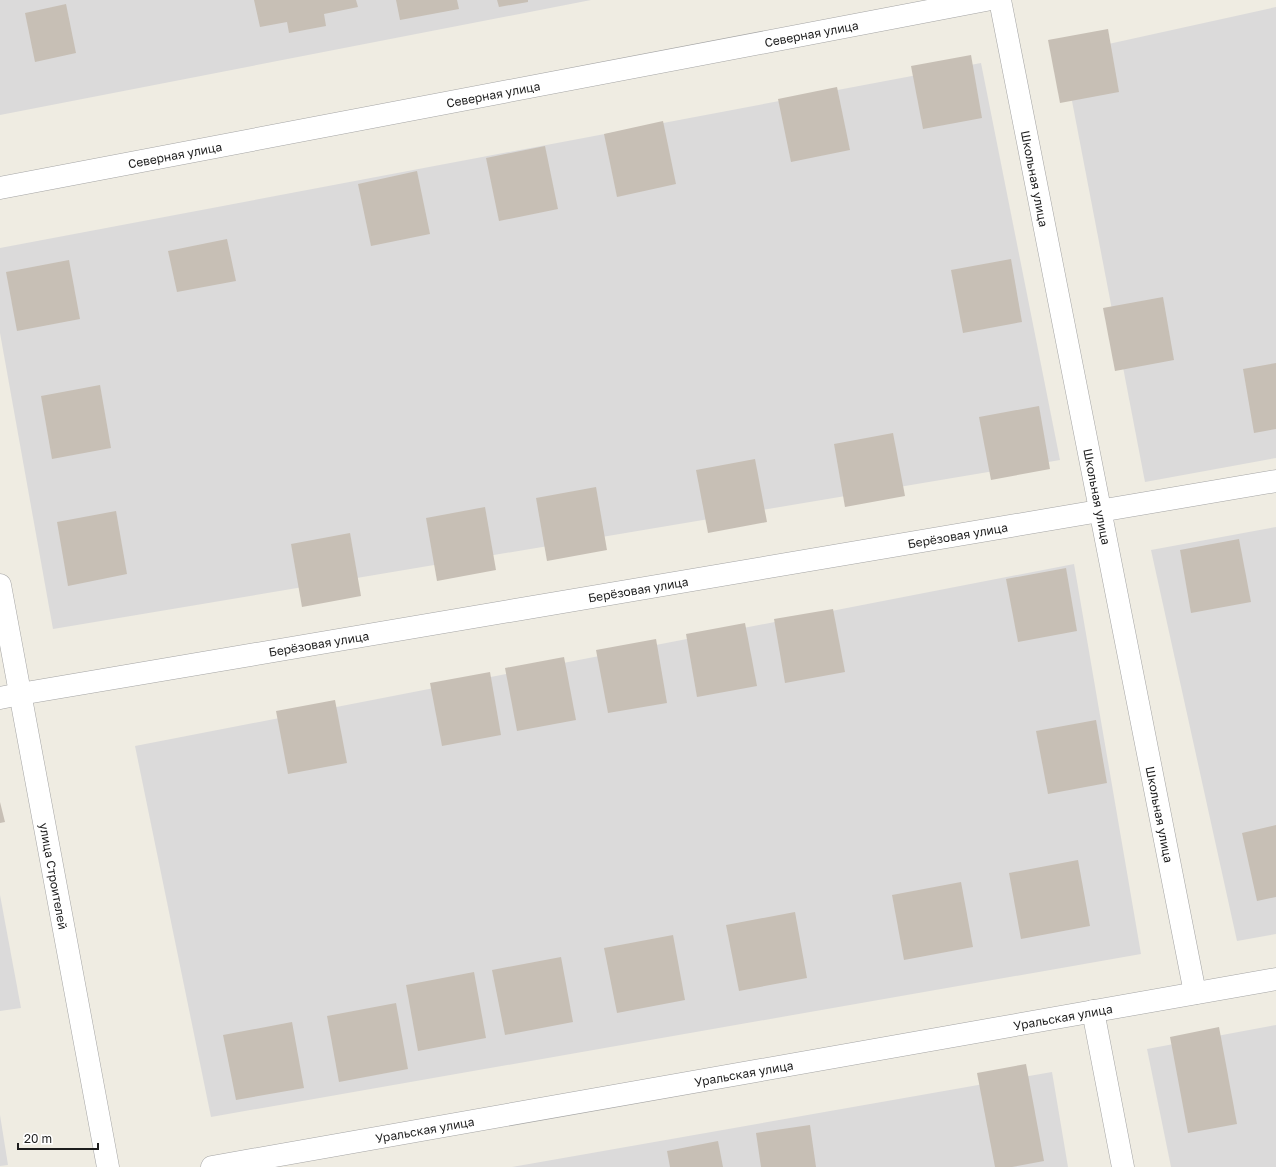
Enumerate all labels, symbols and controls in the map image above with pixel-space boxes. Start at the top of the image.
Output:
street label: Северная улица [763,17,860,50]
street label: Северная улица [445,78,541,110]
street label: Школьная улица [1018,129,1052,228]
street label: Северная улица [127,138,223,171]
street label: Школьная улица [1081,447,1114,546]
street label: Берёзовая улица [906,519,1009,551]
street label: Берёзовая улица [587,573,689,605]
street label: Берёзовая улица [267,627,370,659]
street label: Школьная улица [1143,765,1177,864]
street label: улица Строителей [37,822,71,931]
street label: Уральская улица [1012,1001,1114,1033]
street label: Уральская улица [693,1057,794,1089]
street label: Уральская улица [374,1113,475,1146]
scale bar [18,1125,98,1151]
text: 20 m [24,1131,52,1146]

